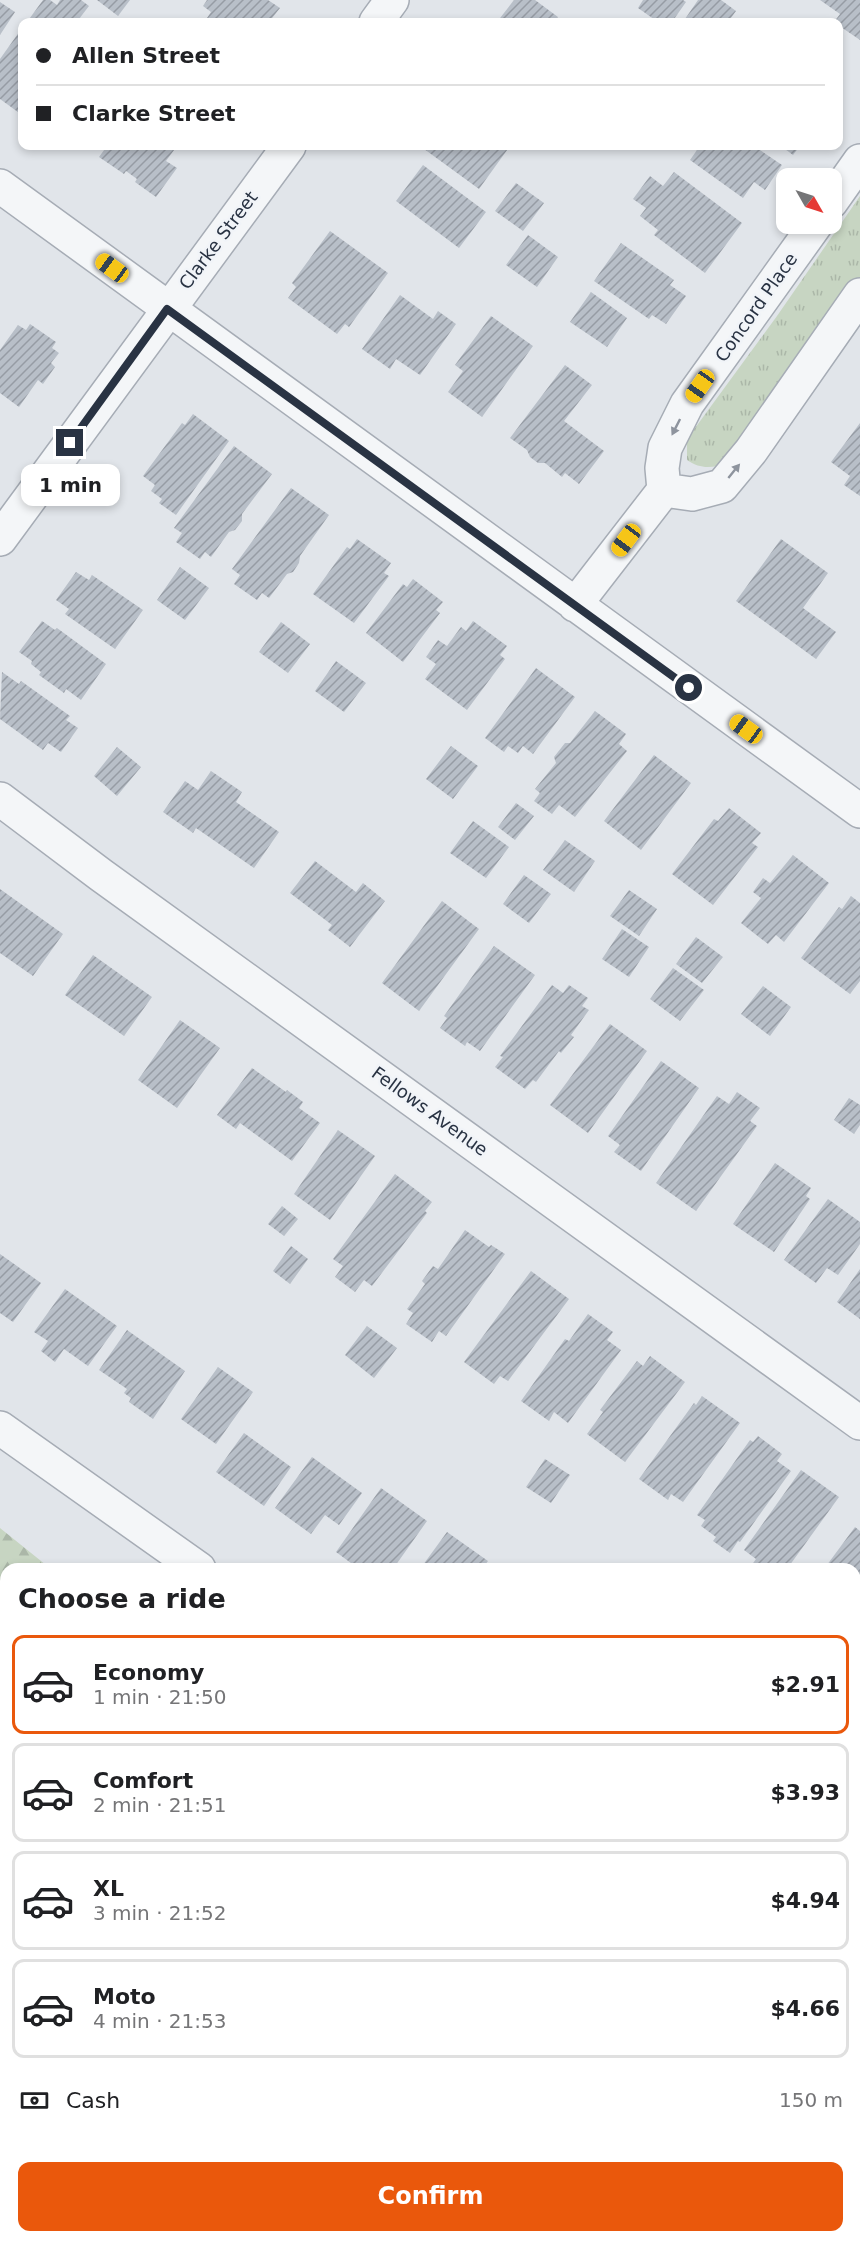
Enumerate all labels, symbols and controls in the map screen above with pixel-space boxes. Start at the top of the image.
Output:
text: Allen Street [72,43,220,68]
text: Clarke Street [72,101,236,126]
north arrow [776,168,842,234]
map controls [776,168,842,234]
street label: Clarke Street [174,187,262,293]
street label: Concord Place [711,249,801,365]
car [92,250,132,286]
car [682,366,718,406]
one-way arrow [671,419,680,436]
route end [56,429,83,456]
one-way arrow [728,463,741,479]
callout: 1 min [20,464,119,506]
text: 1 min [39,473,102,497]
car [608,520,644,560]
route start [675,674,702,701]
car [726,711,766,747]
street label: Fellows Avenue [368,1062,492,1160]
text: Choose a ride [18,1583,226,1614]
icon: car [21,1658,75,1712]
text: Economy [93,1660,204,1685]
text: $2.91 [770,1672,840,1697]
text: 1 min · 21:50 [93,1685,227,1709]
icon: car [21,1766,75,1820]
text: Comfort [93,1768,193,1793]
text: $3.93 [770,1780,840,1805]
text: 2 min · 21:51 [93,1793,227,1817]
icon: car [21,1874,75,1928]
text: XL [93,1876,124,1901]
text: $4.94 [770,1888,840,1913]
text: 3 min · 21:52 [93,1901,227,1925]
icon: car [21,1982,75,2036]
text: Moto [93,1984,156,2009]
text: $4.66 [770,1996,840,2021]
text: 4 min · 21:53 [93,2009,227,2033]
icon: cash [18,2084,51,2117]
text: Cash [66,2088,120,2113]
text: 150 m [779,2088,843,2112]
button: Confirm [18,2162,843,2231]

